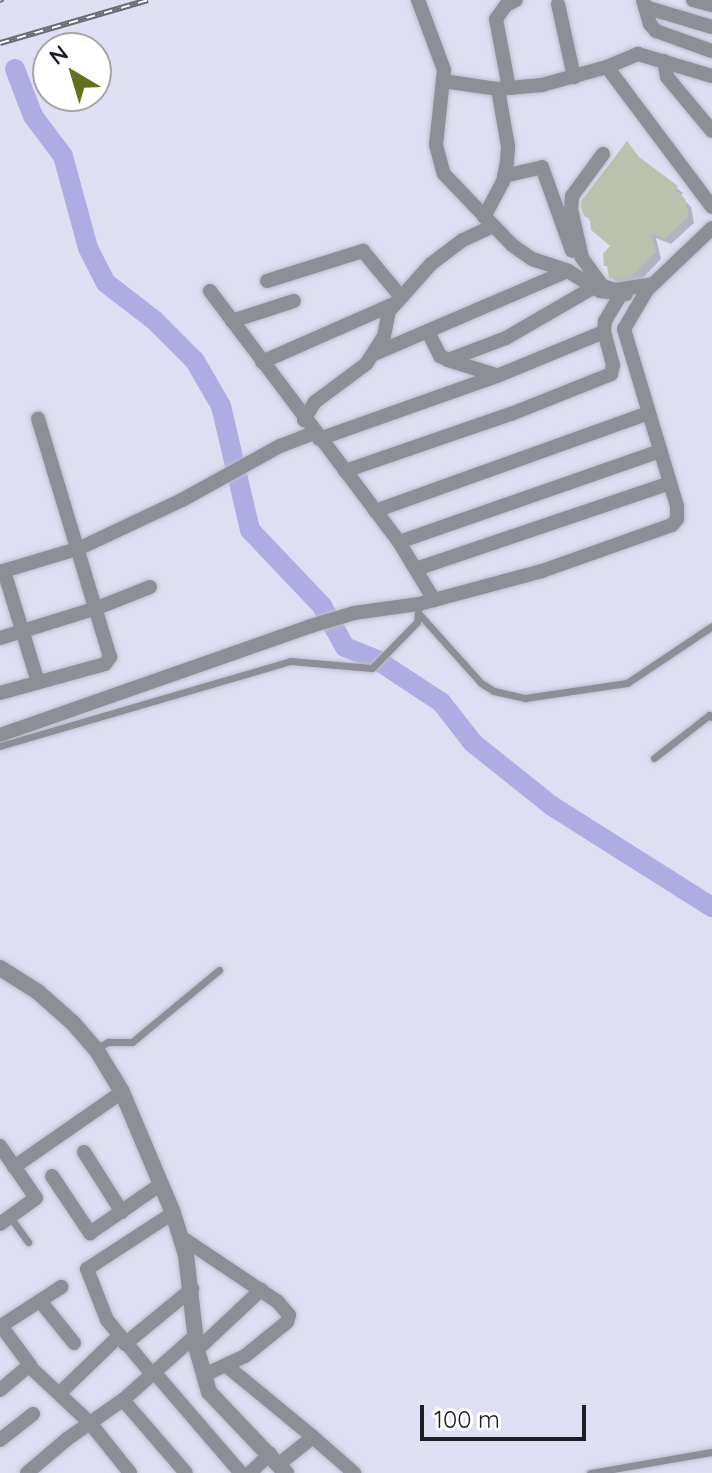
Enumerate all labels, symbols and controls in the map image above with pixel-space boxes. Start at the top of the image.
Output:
north arrow [32,32,112,112]
text: N [43,39,73,71]
scale bar [424,1389,590,1439]
text: 100 m [434,1404,500,1434]

